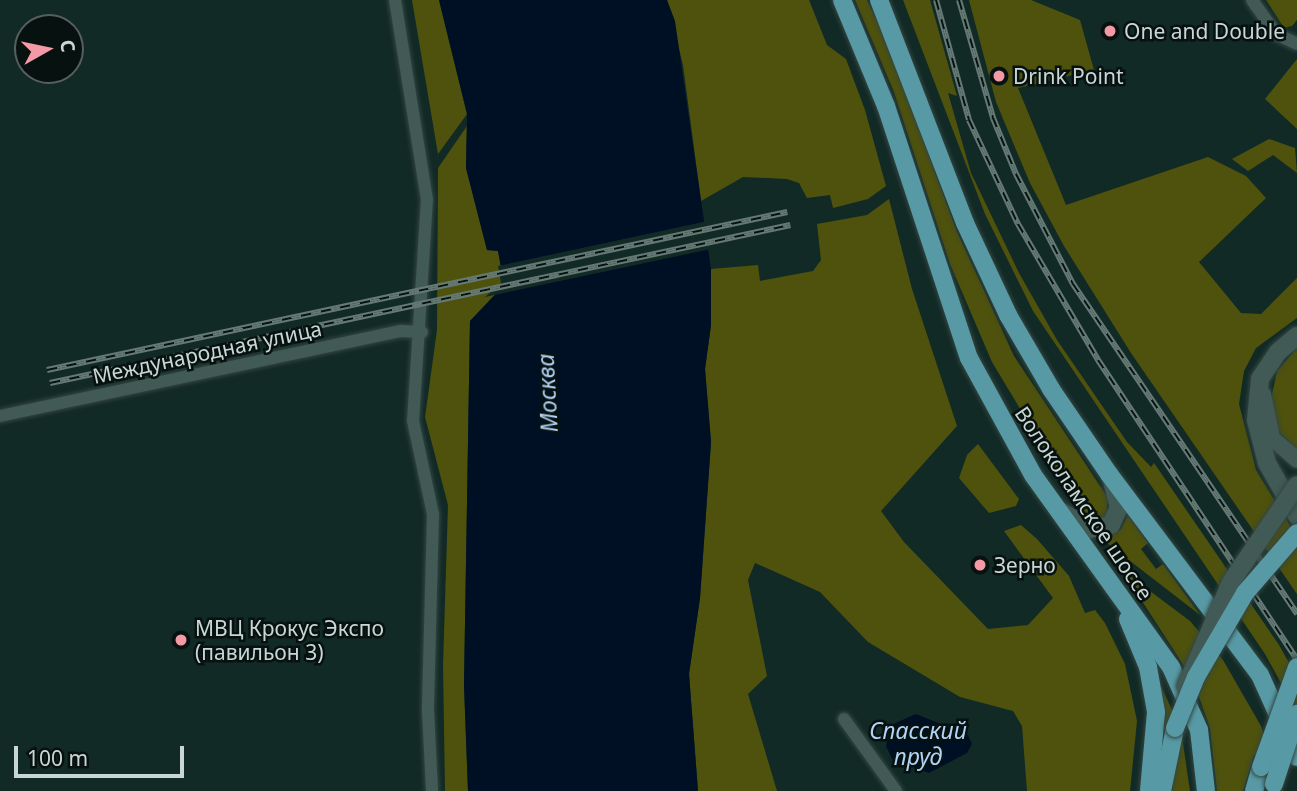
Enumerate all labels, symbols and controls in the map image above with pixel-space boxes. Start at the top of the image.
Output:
north arrow [14,14,84,84]
place label: One and Double [1124,18,1285,44]
marker: One and Double [1102,23,1118,39]
text: С [54,38,82,54]
place label: Drink Point [1013,63,1123,89]
marker: Drink Point [991,68,1007,84]
street label: Международная улица [90,315,324,389]
water label: Москва [531,353,563,433]
street label: Волоколамское шоссе [1010,401,1158,605]
place label: Зерно [994,552,1056,578]
marker: Зерно [972,557,988,573]
place label: МВЦ Крокус Экспо (павильон 3) [195,615,384,665]
marker: МВЦ Крокус Экспо (павильон 3) [173,632,189,648]
water label: Спасский пруд [869,716,967,770]
scale bar [18,732,187,776]
text: 100 m [27,744,88,772]

